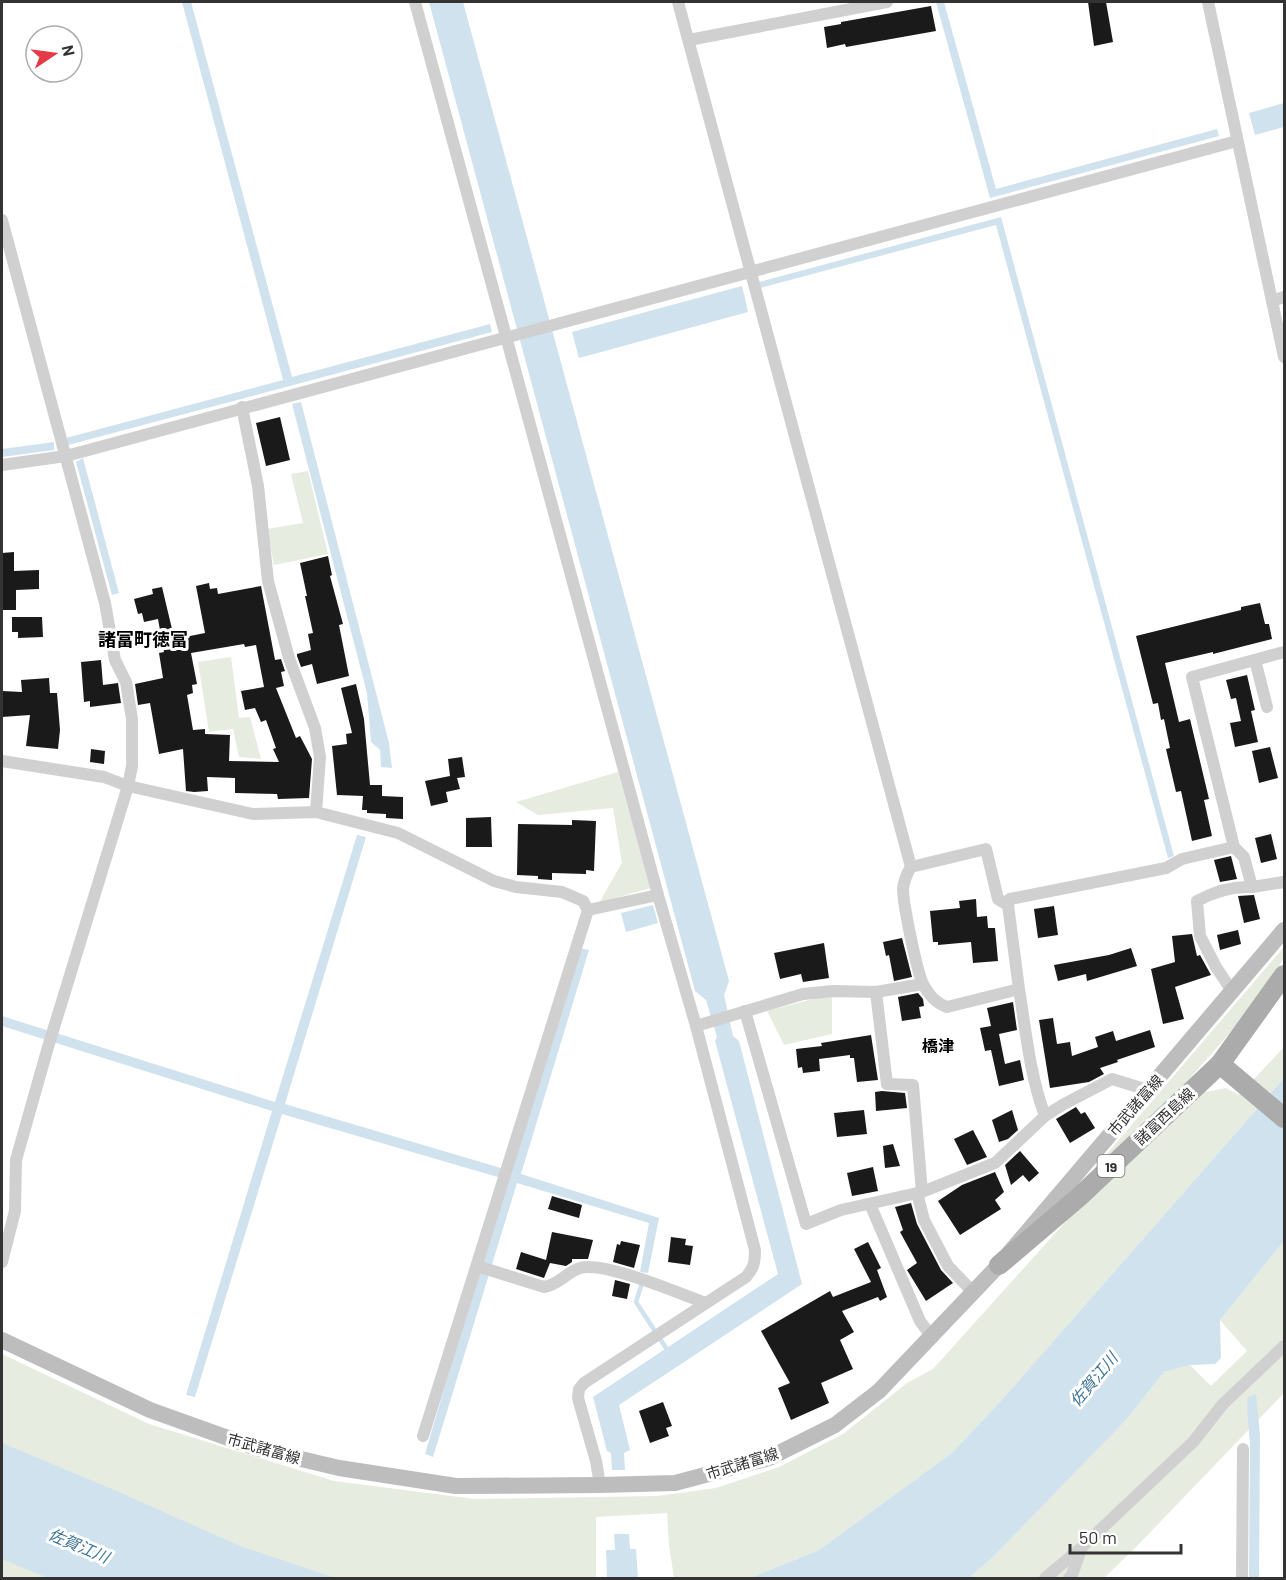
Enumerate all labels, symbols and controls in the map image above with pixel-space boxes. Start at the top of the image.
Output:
north arrow [24,24,84,84]
text: N [59,43,80,58]
district label: 諸富町徳富 [98,628,188,650]
district label: 橋津 [922,1036,954,1055]
street label: 市武諸富線 [1104,1071,1166,1139]
street label: 諸富西島線 [1130,1084,1198,1148]
road number: 19 [1098,1155,1124,1177]
water label: 佐賀江川 [1065,1347,1122,1410]
street label: 市武諸富線 [225,1429,303,1467]
street label: 市武諸富線 [703,1443,781,1483]
scale bar [1070,1517,1181,1555]
water label: 佐賀江川 [46,1524,114,1567]
text: 50 m [1079,1526,1117,1548]

